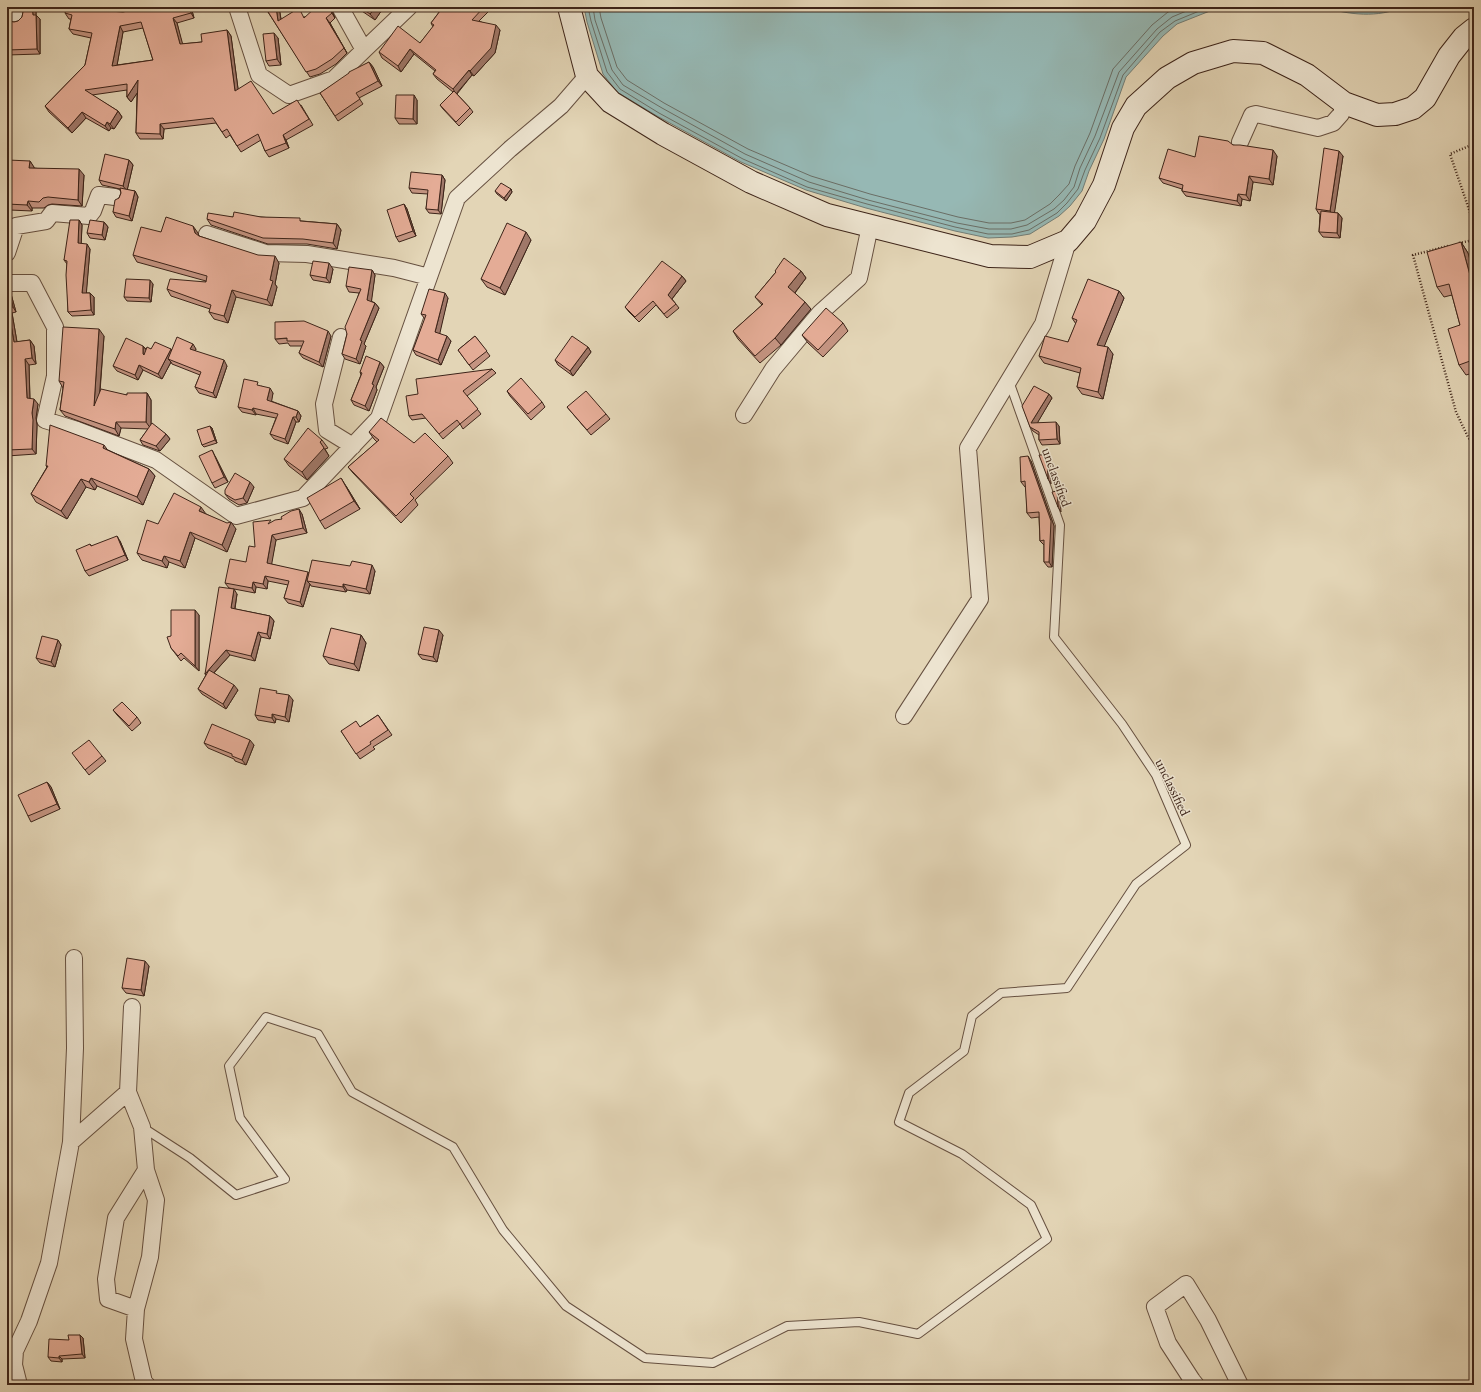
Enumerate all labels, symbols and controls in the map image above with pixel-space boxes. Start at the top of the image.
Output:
street label: unclassified [1038,445,1076,510]
street label: unclassified [1151,755,1195,819]

